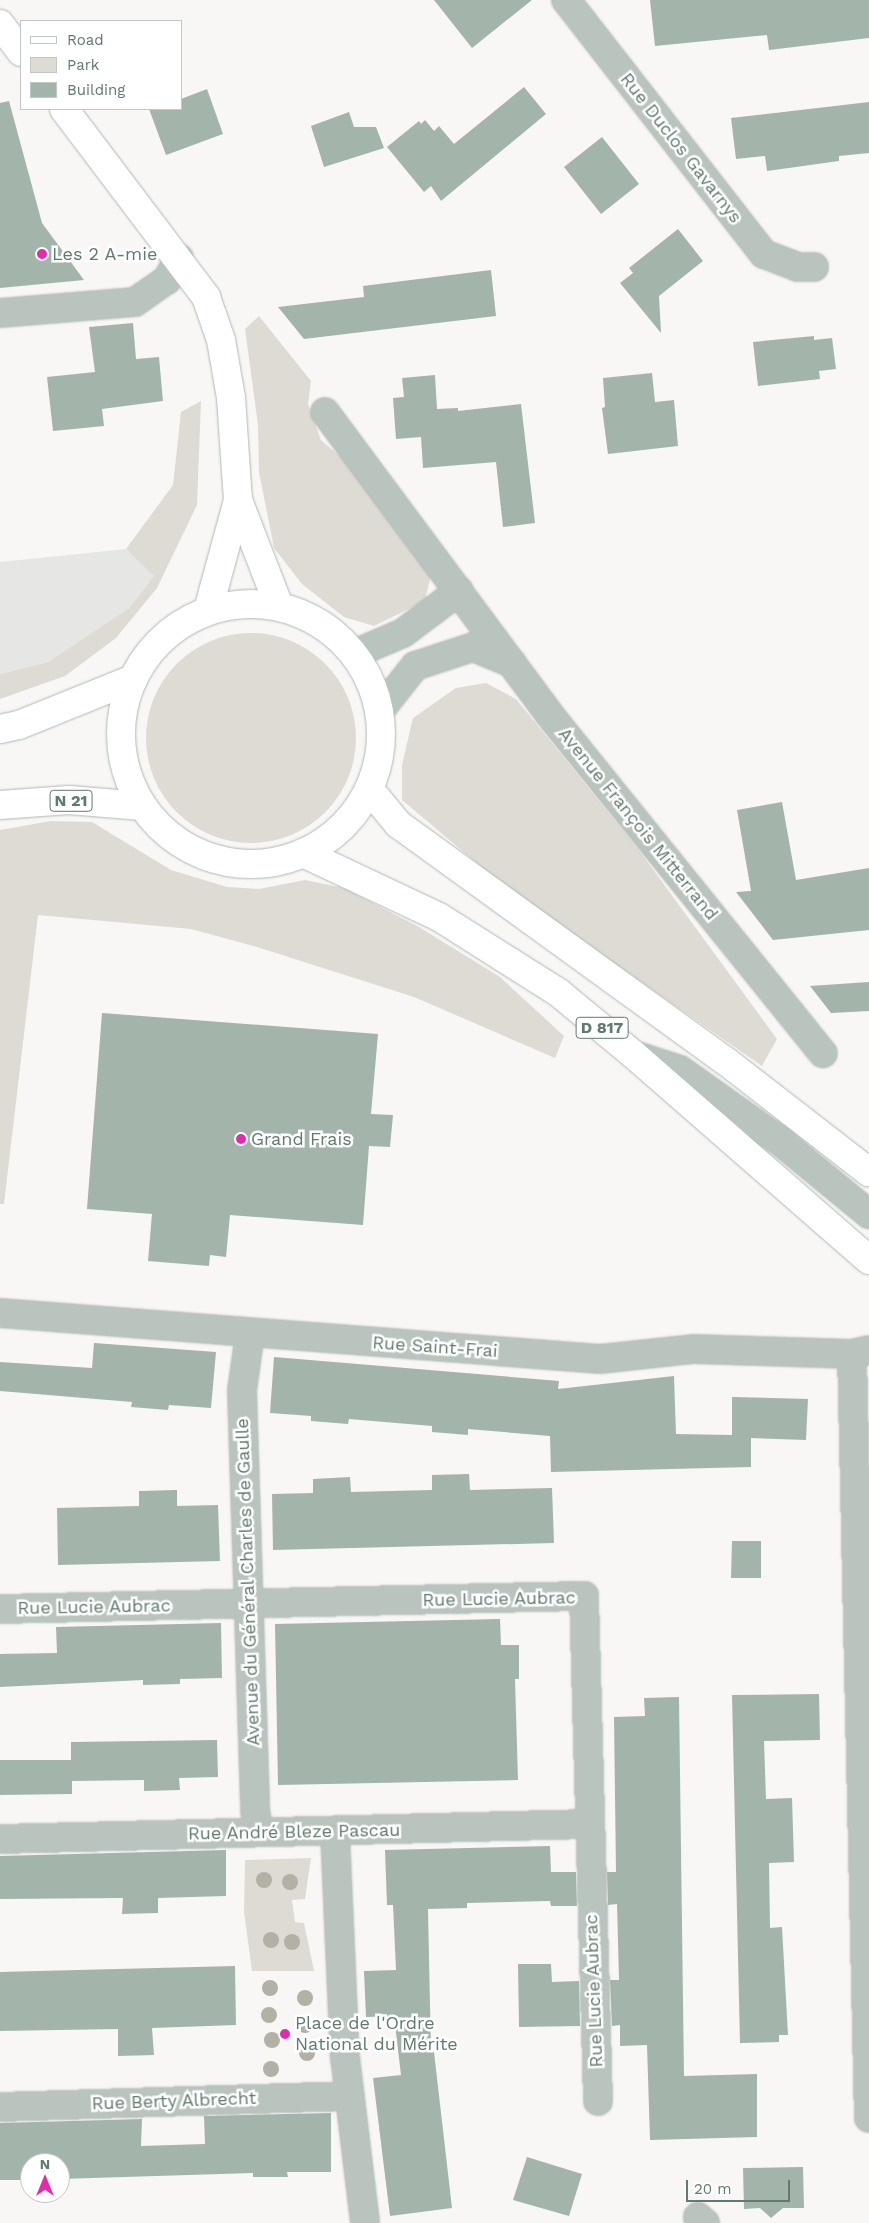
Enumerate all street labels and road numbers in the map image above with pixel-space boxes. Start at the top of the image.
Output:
street label: Rue Duclos Gavarnys [616,69,746,227]
street label: Avenue François Mitterrand [554,723,722,925]
road number: N 21 [48,788,94,814]
road number: D 817 [574,1014,630,1042]
street label: Rue Saint-Frai [372,1332,498,1362]
street label: Avenue du Général Charles de Gaulle [231,1418,265,1746]
street label: Rue Lucie Aubrac [422,1587,576,1611]
street label: Rue Lucie Aubrac [17,1595,171,1619]
street label: Rue André Bleze Pascau [187,1819,401,1845]
street label: Rue Lucie Aubrac [581,1914,607,2068]
street label: Rue Berty Albrecht [91,2087,257,2115]

